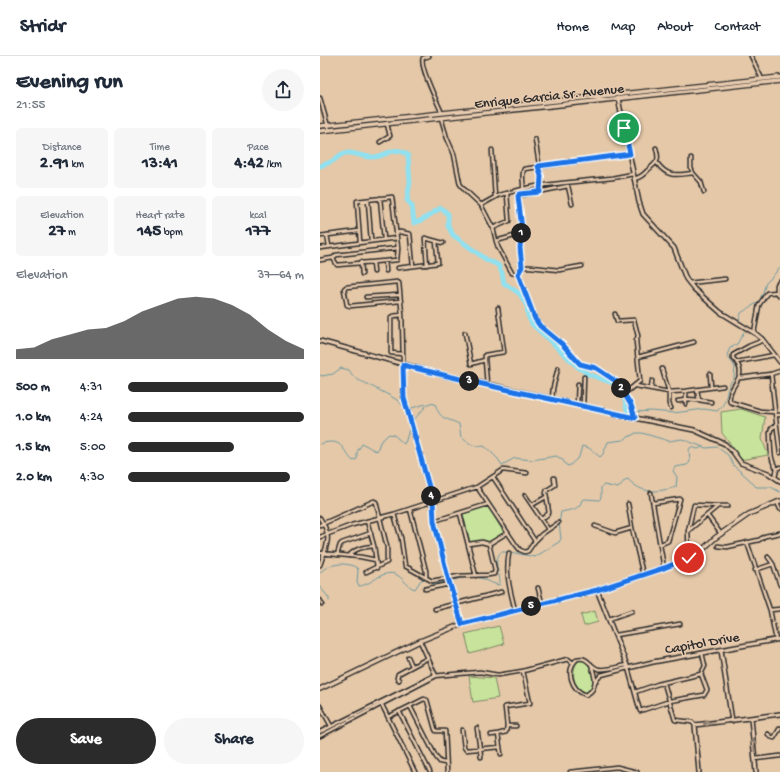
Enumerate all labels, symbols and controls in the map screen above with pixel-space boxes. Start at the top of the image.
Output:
text: Stridr [20,16,65,39]
text: Home [557,19,589,36]
text: Map [611,19,635,36]
text: About [657,19,693,36]
text: Contact [715,19,760,36]
button: share [262,69,304,111]
text: Evening run [16,70,123,96]
street label: Enrique Garcia Sr. Avenue [474,81,626,114]
text: 21:55 [16,98,45,113]
pin [607,111,641,145]
icon: arrive [613,117,635,139]
text: Distance [43,142,81,154]
text: Time [150,142,170,154]
text: Pace [247,142,269,154]
text: 2.91 [40,154,69,174]
text: 13:41 [142,154,178,174]
text: 4:42 [234,154,264,174]
text: km [69,159,84,171]
text: /km [264,159,282,171]
text: Elevation [40,210,84,222]
text: Heart rate [135,210,185,222]
text: kcal [249,210,267,222]
text: 27 [48,222,65,242]
text: 145 [137,222,161,242]
text: 177 [246,222,270,242]
pin: 1 [511,223,531,243]
text: m [65,227,76,239]
text: bpm [161,227,183,239]
text: 1 [519,227,523,239]
text: Elevation [16,268,68,283]
text: 37–64 m [257,268,304,283]
pin: 3 [459,371,479,391]
text: 3 [466,375,472,387]
pin: 2 [611,378,631,398]
text: 500 m [16,380,50,395]
text: 4:31 [80,380,102,395]
text: 2 [618,382,624,394]
text: 1.0 km [16,410,51,425]
text: 4:24 [80,410,103,425]
text: 1.5 km [16,440,50,455]
text: 5:00 [80,440,106,455]
text: 2.0 km [16,470,52,485]
text: 4:30 [80,470,104,485]
pin: 4 [421,486,441,506]
text: 4 [428,490,434,502]
pin [672,541,706,575]
icon: check [678,547,700,569]
pin: 5 [521,596,541,616]
text: 5 [528,600,534,612]
street label: Capitol Drive [664,629,742,659]
button: Save [16,718,156,764]
button: Share [164,718,304,764]
one-way arrow [703,719,716,727]
one-way arrow [750,739,757,752]

